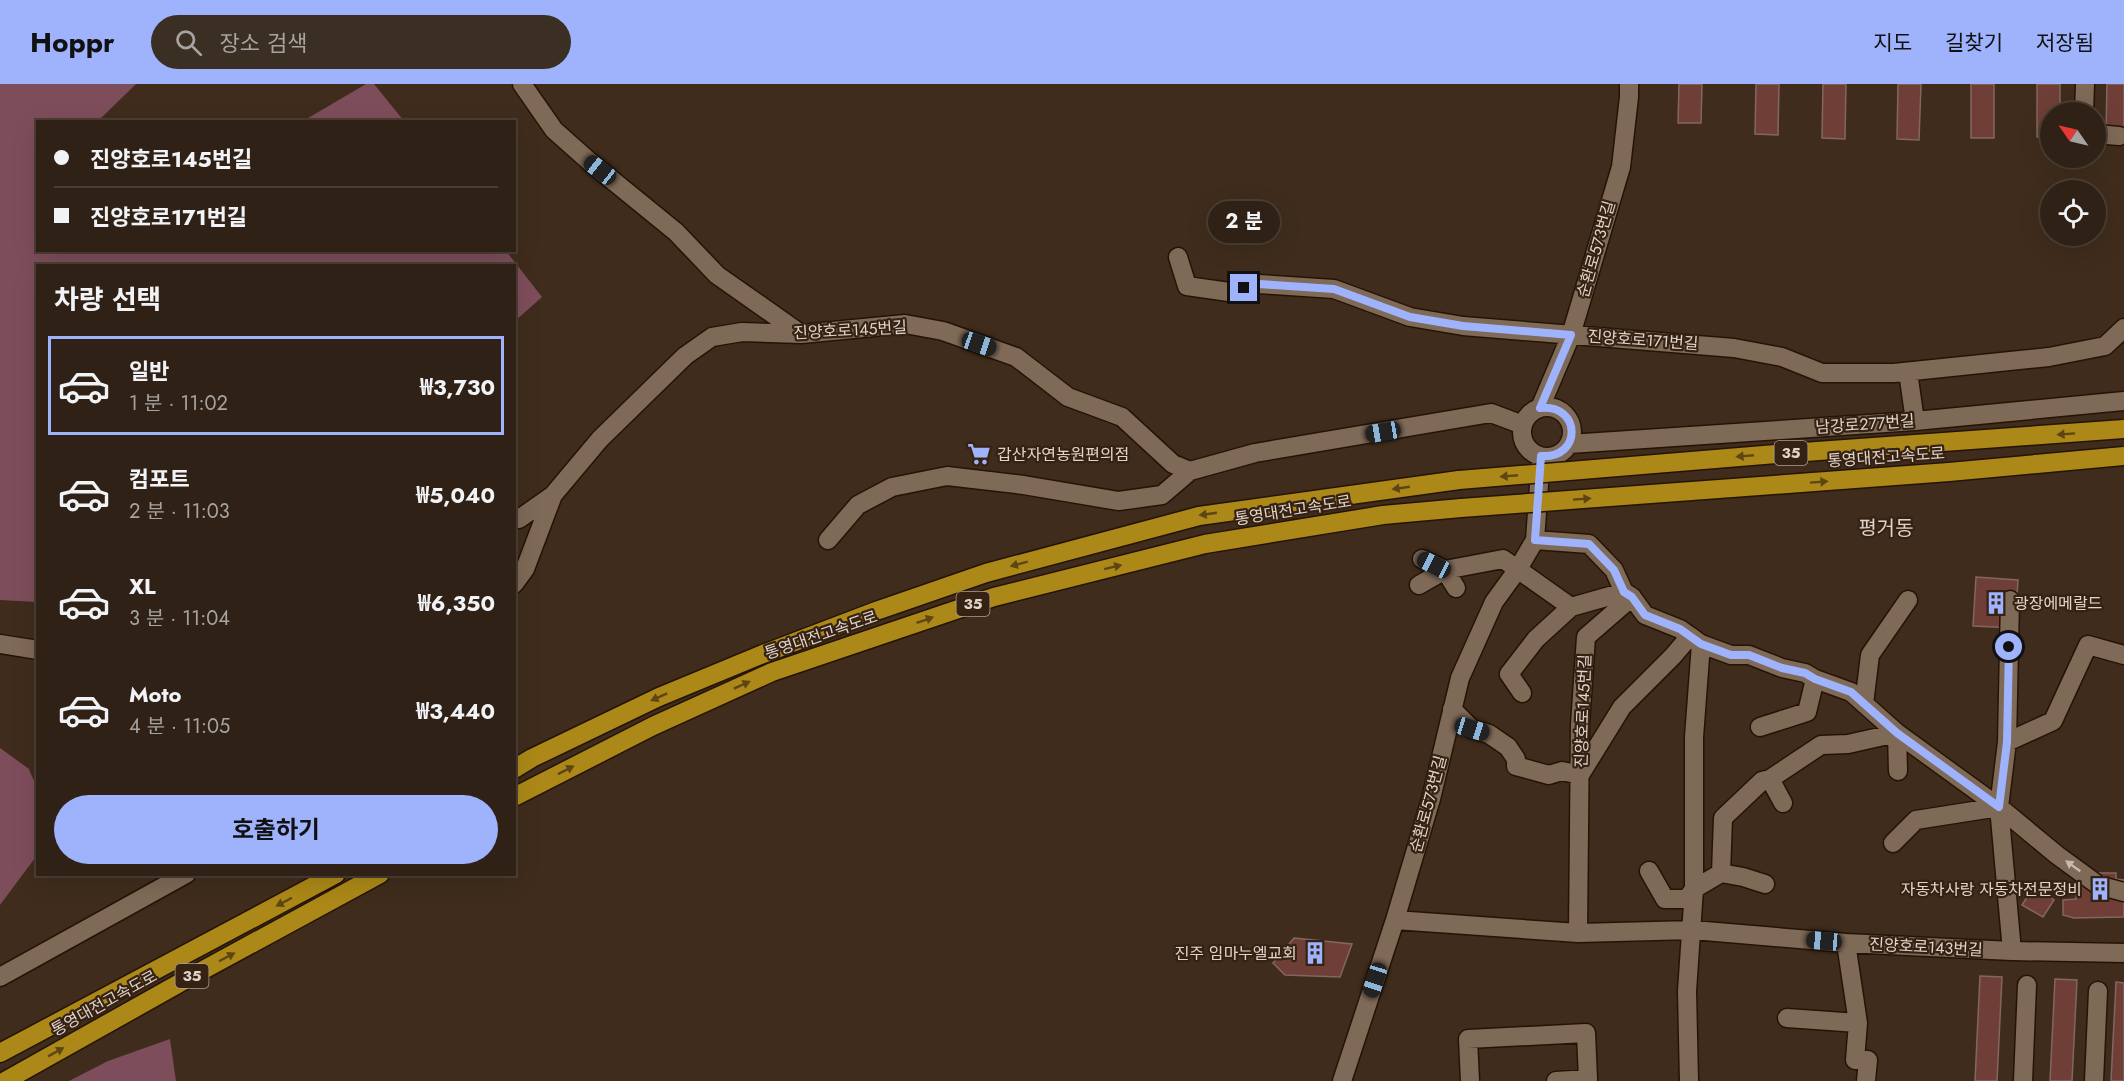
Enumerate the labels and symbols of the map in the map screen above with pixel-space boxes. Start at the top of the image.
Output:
north arrow [2040,102,2106,168]
car [580,152,620,188]
street label: 순환로573번길 [1571,198,1621,300]
callout: 2 분 [1208,201,1280,243]
route end [1230,274,1257,301]
street label: 진양호로145번길 [793,316,907,344]
street label: 진양호로171번길 [1587,325,1699,355]
car [959,330,999,358]
street label: 남강로277번길 [1815,409,1915,439]
car [1364,420,1402,444]
one-way arrow [2056,429,2075,438]
supermarket icon: 갑산자연농원편의점 [966,441,992,467]
road number: 35 [1774,441,1808,465]
street label: 통영대전고속도로 [1826,441,1946,473]
place label: 갑산자연농원편의점 [997,443,1129,466]
one-way arrow [1736,451,1755,461]
one-way arrow [1500,471,1519,480]
one-way arrow [1809,477,1828,486]
one-way arrow [1392,483,1411,492]
street label: 통영대전고속도로 [1233,489,1353,531]
one-way arrow [1573,494,1592,504]
one-way arrow [1198,510,1217,519]
district label: 평거동 [1858,514,1914,543]
car [1414,549,1454,581]
one-way arrow [1010,560,1028,569]
one-way arrow [1104,562,1122,572]
building icon: 광장에메랄드 [1983,590,2009,616]
road number: 35 [956,592,990,616]
place label: 광장에메랄드 [2014,592,2102,615]
street label: 통영대전고속도로 [762,605,881,665]
one-way arrow [916,615,934,624]
route start [1995,633,2022,660]
street label: 진양호로145번길 [1570,654,1596,768]
one-way arrow [733,681,750,690]
one-way arrow [650,692,668,702]
car [1452,715,1492,743]
street label: 순환로573번길 [1404,753,1452,855]
one-way arrow [558,765,575,775]
one-way arrow [2065,860,2081,872]
building icon: 자동차사랑 자동차전문정비 [2087,876,2113,902]
place label: 자동차사랑 자동차전문정비 [1901,878,2082,901]
one-way arrow [276,897,293,907]
car [1805,930,1843,952]
street label: 진양호로143번길 [1869,933,1983,961]
building icon: 진주 임마누엘교회 [1302,940,1328,966]
place label: 진주 임마누엘교회 [1174,942,1297,965]
one-way arrow [218,952,235,962]
car [1361,960,1389,1000]
street label: 통영대전고속도로 [47,964,161,1042]
road number: 35 [176,964,208,988]
one-way arrow [48,1047,65,1057]

